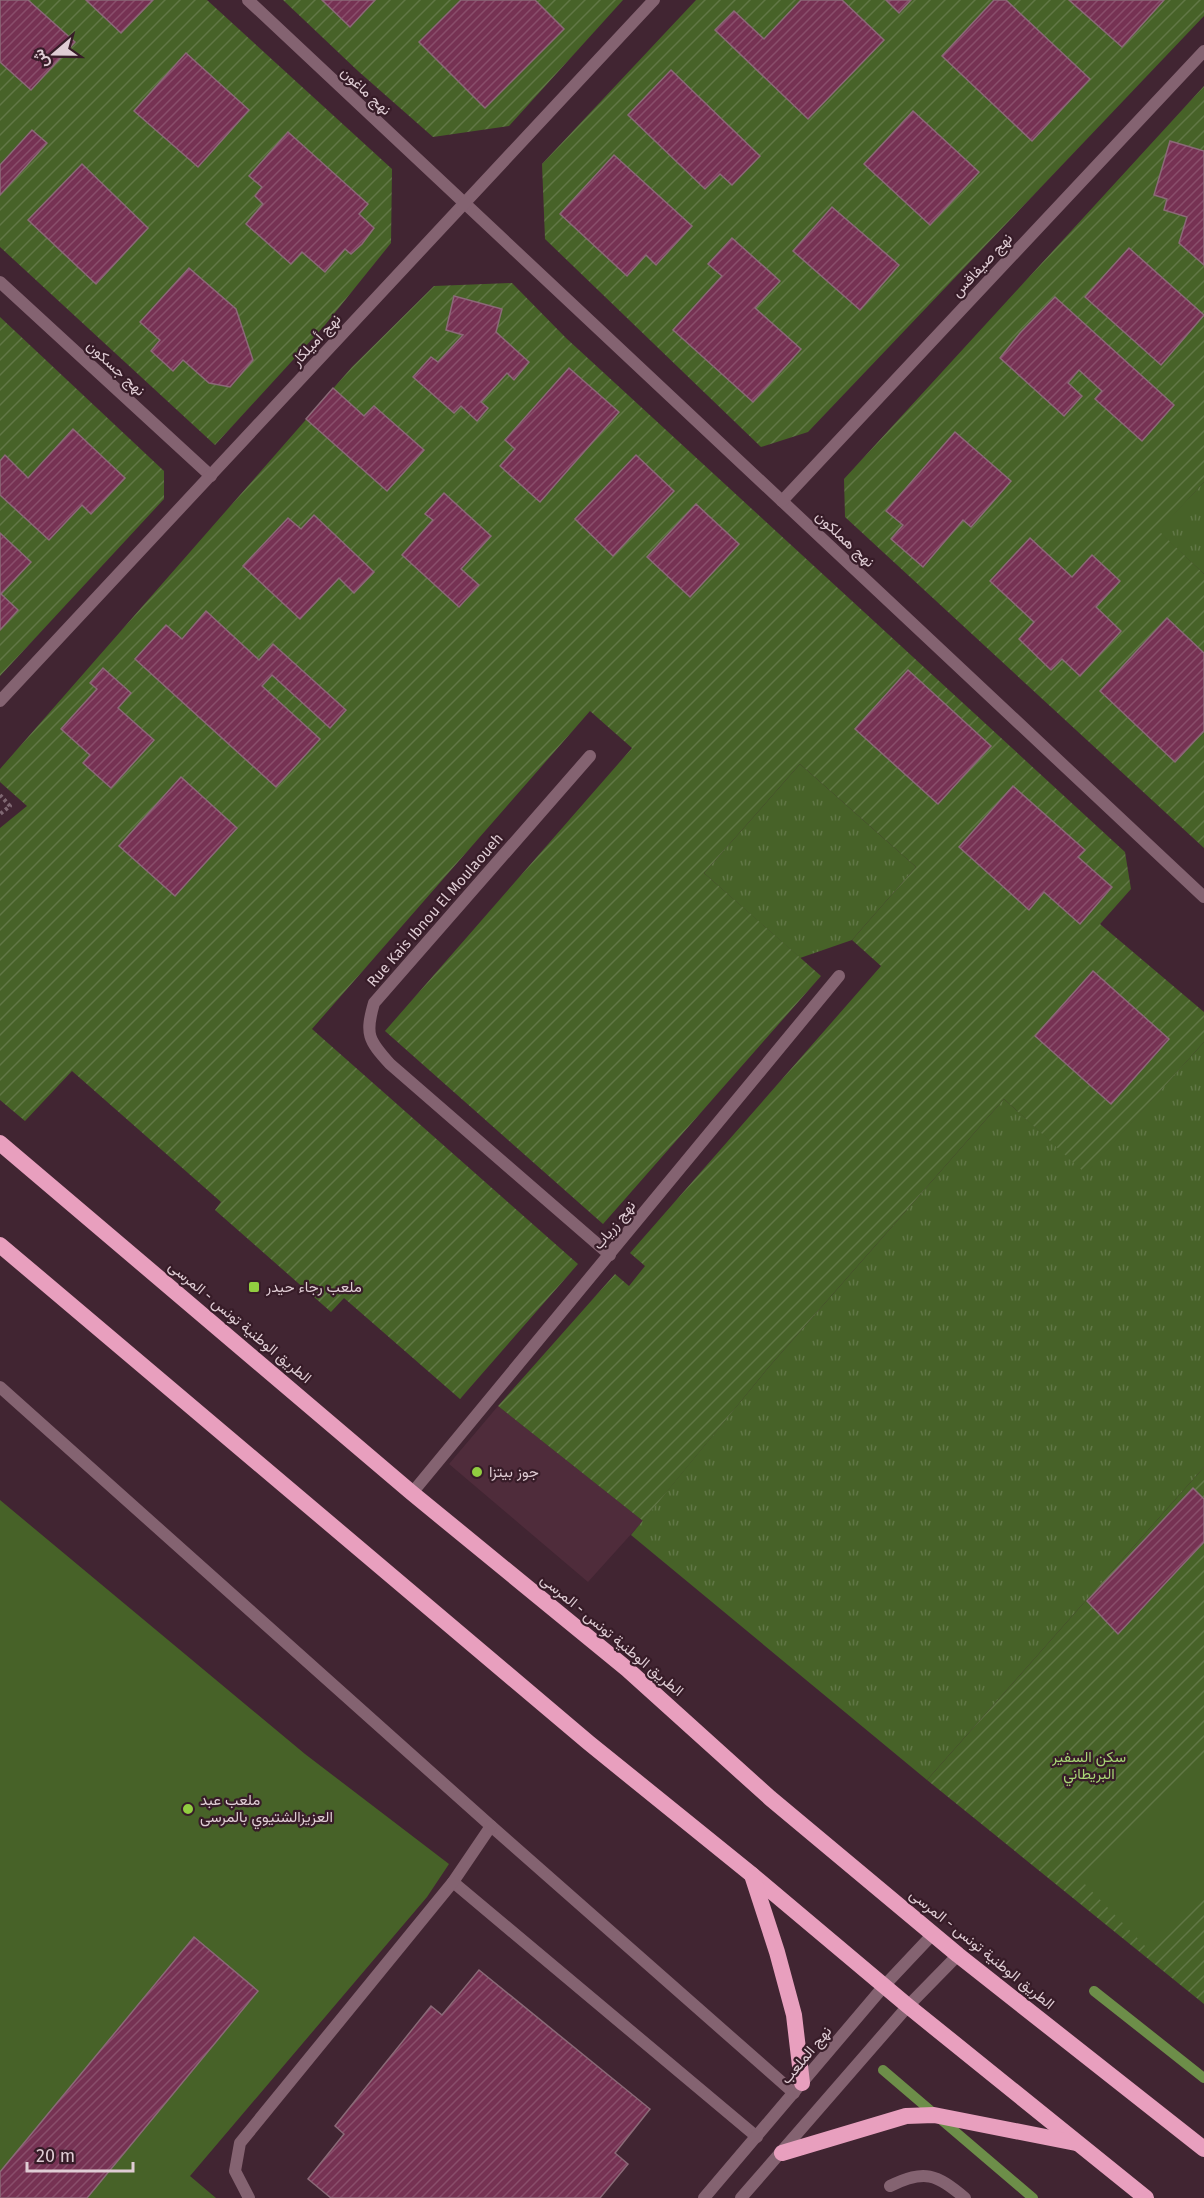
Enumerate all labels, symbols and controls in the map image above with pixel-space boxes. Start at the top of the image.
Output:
north arrow [24,24,84,84]
text: ش [28,47,53,71]
street label: نهج ماغون [336,63,395,120]
street label: نهج صيفاقس [948,229,1018,302]
street label: نهج أميلكار [287,310,346,372]
street label: نهج جسكون [82,336,149,401]
street label: نهج هملكون [810,507,878,572]
street label: Rue Kais Ibnou El Moulaoueh [363,829,507,991]
street label: نهج زرياب [589,1197,641,1254]
street label: الطريق الوطنية تونس - المرسى [164,1257,315,1388]
place label: ملعب رجاء حيدر [265,1278,362,1296]
marker: ملعب رجاء حيدر [247,1280,261,1294]
place label: جوز بيتزا [489,1463,539,1481]
marker: جوز بيتزا [470,1465,484,1479]
street label: الطريق الوطنية تونس - المرسى [536,1570,687,1701]
park label: سكن السفير البريطاني [1051,1748,1126,1787]
place label: ملعب عبد العزيزالشتيوي بالمرسى [200,1791,333,1830]
marker: ملعب عبد العزيزالشتيوي بالمرسى [181,1802,195,1816]
street label: الطريق الوطنية تونس - المرسى [905,1885,1058,2014]
street label: نهج الملعب [777,2023,837,2089]
scale bar [27,2135,134,2173]
text: 20 m [36,2145,75,2167]

